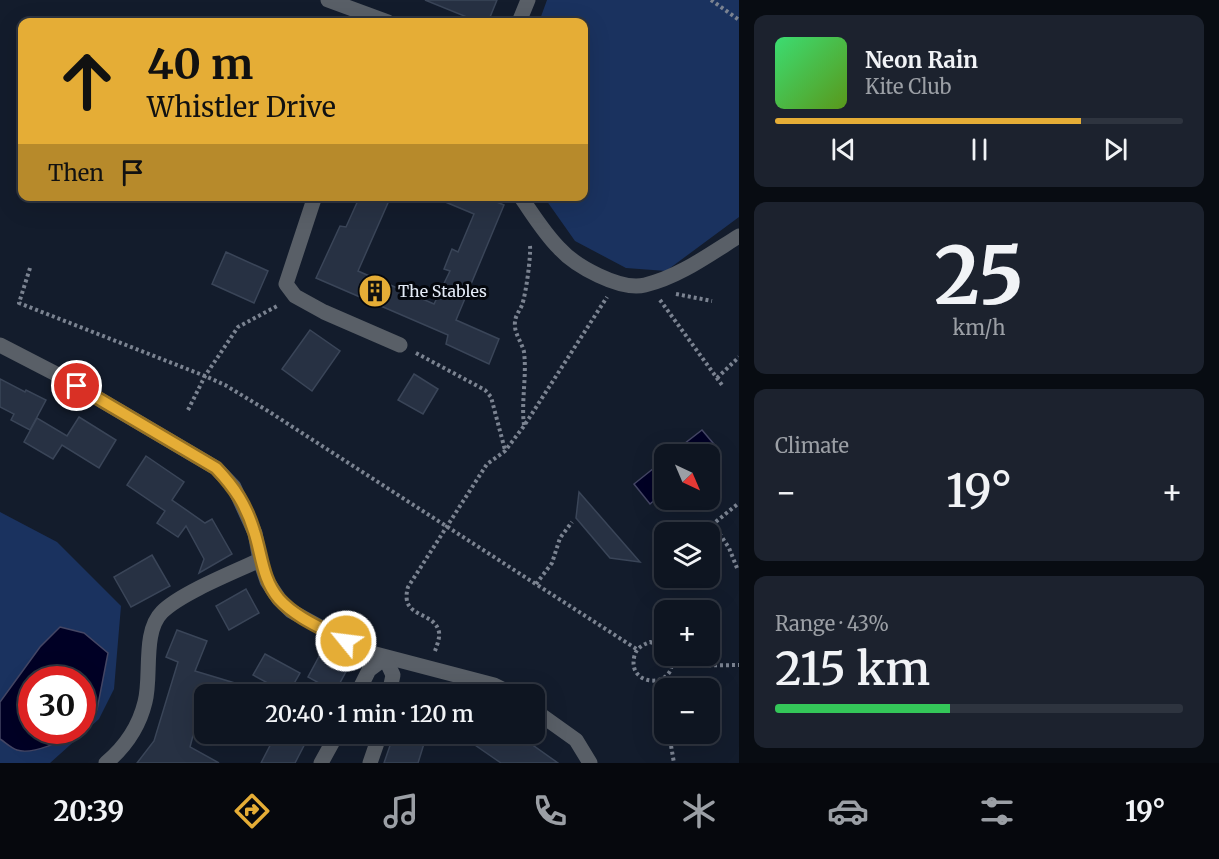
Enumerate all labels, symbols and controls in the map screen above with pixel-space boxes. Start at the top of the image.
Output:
text: 40 m [147,38,253,90]
icon: ahead [48,42,126,120]
text: Neon Rain [865,46,978,74]
text: Kite Club [865,74,951,99]
text: Whistler Drive [147,90,336,124]
icon: previous [827,133,860,166]
icon: pause [963,133,996,166]
icon: next [1099,133,1132,166]
icon: arrive [116,156,149,189]
text: Then [48,159,104,187]
text: 25 [934,227,1024,325]
building icon: The Stables [357,273,393,309]
place label: The Stables [398,281,487,301]
text: km/h [953,315,1005,340]
pin [51,360,102,411]
icon: arrive [60,369,93,402]
text: Climate [775,433,849,458]
north arrow [654,444,720,510]
map controls [654,444,720,744]
text: 19° [946,463,1012,519]
text: − [775,472,797,513]
text: + [1161,472,1183,513]
button: layers [654,522,720,588]
button: + [654,600,720,666]
position arrow [314,609,378,673]
text: Range · 43% [775,611,889,636]
text: 215 km [775,641,930,697]
speed limit sign: 30 [18,666,96,744]
button: − [654,678,720,744]
text: 20:40 · 1 min · 120 m [265,700,474,728]
icon: directions [231,790,273,832]
icon: music [380,790,422,832]
icon: phone [529,790,571,832]
icon: climate [678,790,720,832]
icon: car [827,790,869,832]
icon: filters [976,790,1018,832]
text: 20:39 [53,794,124,828]
text: 19° [1125,794,1166,828]

